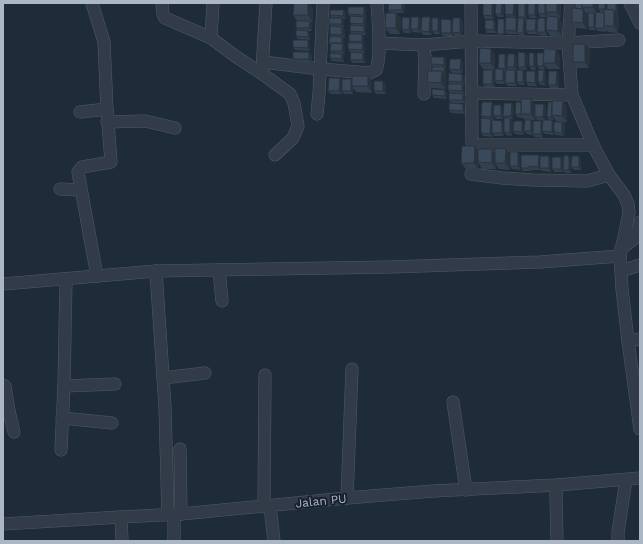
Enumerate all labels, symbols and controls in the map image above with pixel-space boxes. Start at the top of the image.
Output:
street label: Jalan PU [295,491,347,511]

